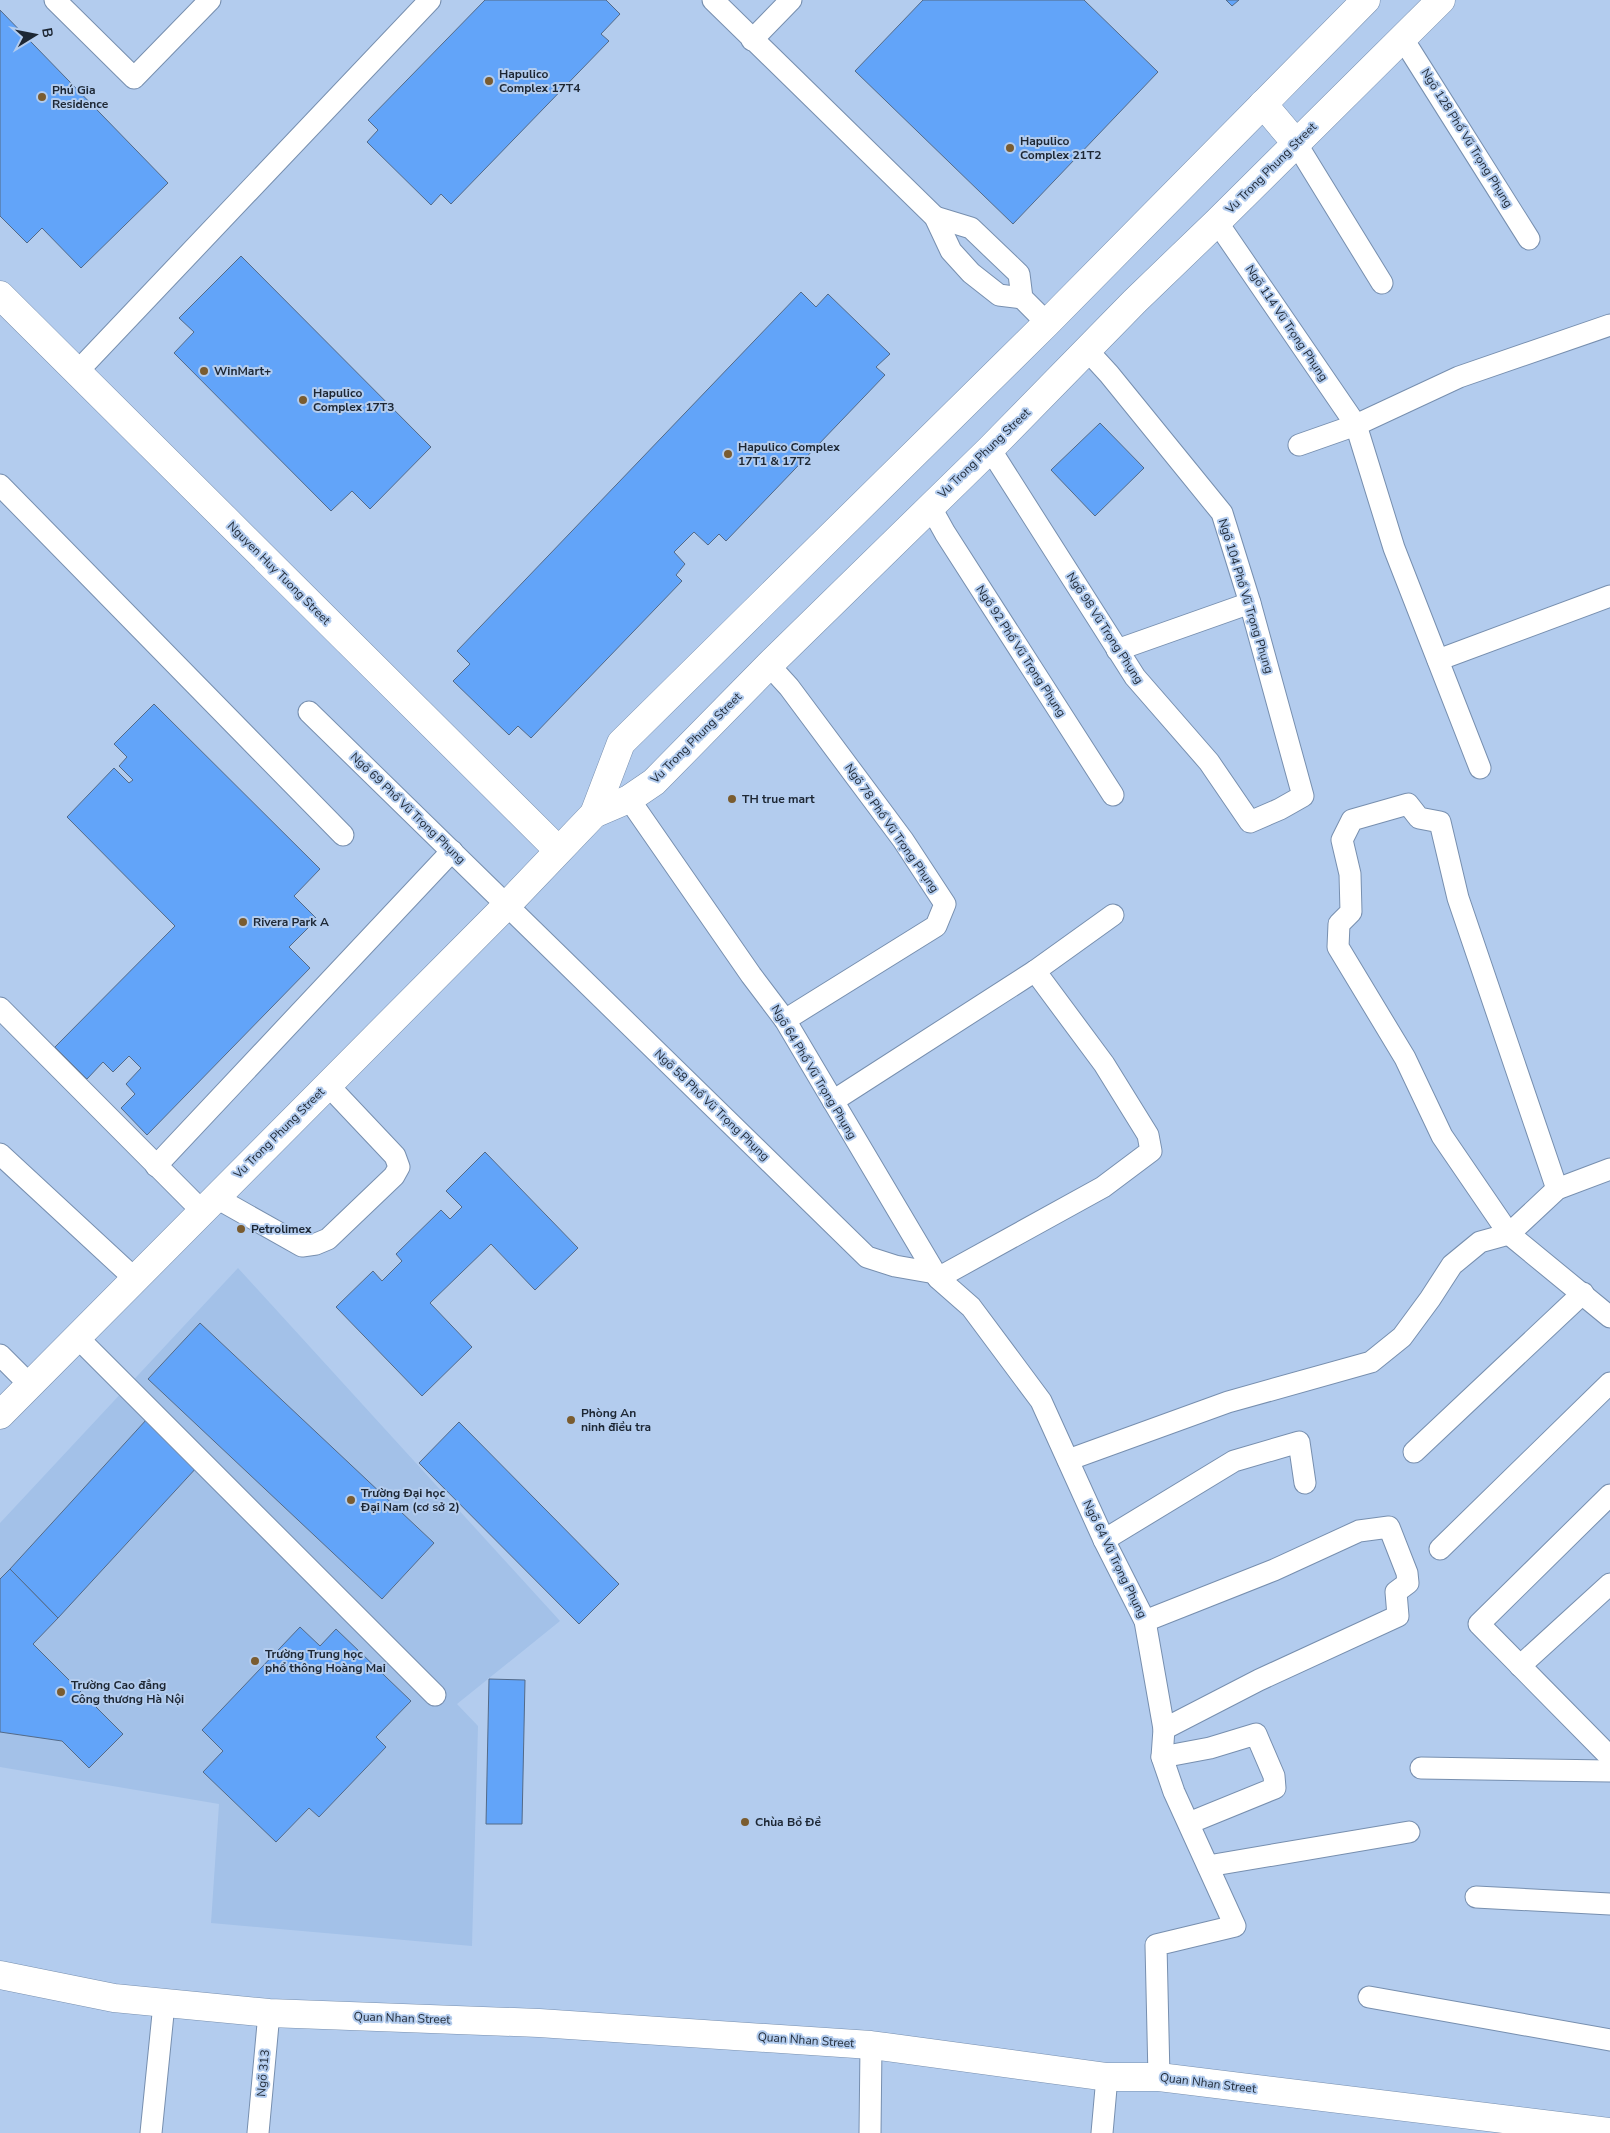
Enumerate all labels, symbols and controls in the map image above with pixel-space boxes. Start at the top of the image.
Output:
north arrow [10,10,60,60]
text: B [37,26,58,39]
street label: Ngõ 128 Phố Vũ Trọng Phụng [1418,65,1516,211]
place label: Hapulico Complex 17T4 [499,66,580,96]
marker: Hapulico Complex 17T4 [483,75,495,87]
place label: Phú Gia Residence [52,82,109,112]
marker: Phú Gia Residence [36,91,48,103]
street label: Vu Trong Phung Street [1221,118,1321,218]
place label: Hapulico Complex 21T2 [1020,133,1101,163]
marker: Hapulico Complex 21T2 [1004,142,1016,154]
street label: Ngõ 114 Vũ Trọng Phụng [1242,262,1332,384]
place label: WinMart+ [214,363,271,379]
marker: WinMart+ [198,365,210,377]
place label: Hapulico Complex 17T3 [313,385,394,415]
marker: Hapulico Complex 17T3 [297,394,309,406]
street label: Vu Trong Phung Street [934,404,1034,502]
place label: Hapulico Complex 17T1 & 17T2 [738,439,840,469]
marker: Hapulico Complex 17T1 & 17T2 [722,448,734,460]
street label: Ngõ 104 Phố Vũ Trọng Phụng [1215,517,1277,675]
street label: Nguyen Huy Tuong Street [224,518,335,629]
street label: Ngõ 98 Vũ Trọng Phụng [1063,569,1147,687]
street label: Ngõ 92 Phố Vũ Trọng Phụng [972,582,1070,720]
street label: Vu Trong Phung Street [646,688,746,788]
street label: Ngõ 69 Phố Vũ Trọng Phụng [347,749,469,867]
street label: Ngõ 78 Phố Vũ Trọng Phụng [841,760,943,896]
place label: TH true mart [742,791,815,807]
marker: TH true mart [726,793,738,805]
place label: Rivera Park A [253,914,329,930]
marker: Rivera Park A [237,916,249,928]
street label: Ngõ 64 Phố Vũ Trọng Phụng [768,1002,860,1142]
street label: Ngõ 58 Phố Vũ Trọng Phụng [651,1046,773,1164]
street label: Vu Trong Phung Street [229,1083,329,1183]
place label: Petrolimex [251,1221,312,1237]
marker: Petrolimex [235,1223,247,1235]
place label: Phòng An ninh điều tra [581,1405,651,1435]
marker: Phòng An ninh điều tra [565,1414,577,1426]
place label: Trường Đại học Đại Nam (cơ sở 2) [360,1485,460,1515]
marker: Trường Đại học Đại Nam (cơ sở 2) [345,1494,357,1506]
street label: Ngõ 64 Vũ Trọng Phụng [1079,1497,1151,1621]
place label: Trường Trung học phổ thông Hoàng Mai [265,1646,386,1676]
marker: Trường Trung học phổ thông Hoàng Mai [249,1655,261,1667]
place label: Trường Cao đẳng Công thương Hà Nội [71,1677,184,1707]
marker: Trường Cao đẳng Công thương Hà Nội [55,1686,67,1698]
place label: Chùa Bồ Đề [755,1814,821,1830]
marker: Chùa Bồ Đề [739,1816,751,1828]
street label: Quan Nhan Street [353,2008,451,2028]
street label: Quan Nhan Street [757,2029,856,2051]
street label: Ngõ 313 [253,2049,273,2097]
street label: Quan Nhan Street [1159,2069,1258,2097]

